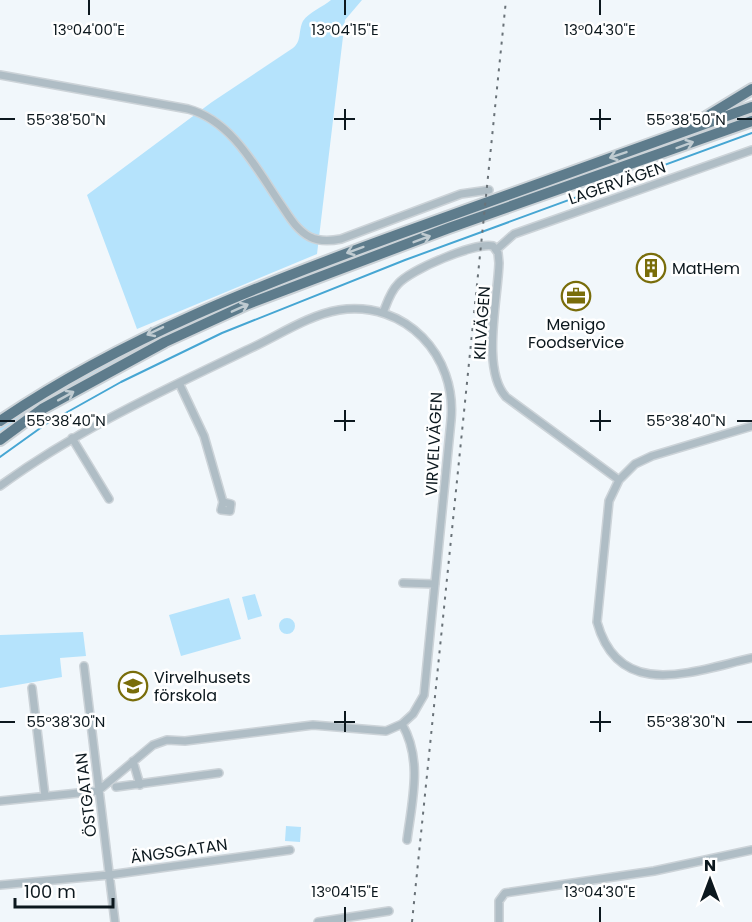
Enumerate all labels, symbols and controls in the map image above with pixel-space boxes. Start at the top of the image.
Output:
text: 13°04'00"E [53,19,125,40]
text: 13°04'15"E [311,19,379,40]
text: 13°04'30"E [564,19,636,40]
text: 55°38'50"N [26,109,106,130]
text: 55°38'50"N [646,109,726,130]
one-way arrow [675,139,694,150]
one-way arrow [609,151,628,162]
street label: LAGERVÄGEN [565,156,669,210]
one-way arrow [412,232,431,243]
one-way arrow [346,245,365,256]
building icon: MatHem [635,252,667,284]
place label: MatHem [672,257,740,280]
office icon: Menigo Foodservice [560,280,592,312]
street label: KILVÄGEN [468,285,496,361]
one-way arrow [231,301,249,312]
place label: Menigo Foodservice [528,313,624,354]
one-way arrow [147,326,165,337]
one-way arrow [57,390,74,402]
street label: VIRVELVÄGEN [420,392,448,496]
text: 55°38'40"N [26,410,106,431]
text: 55°38'40"N [646,410,726,431]
place label: Virvelhusets förskola [154,666,250,707]
school or university icon: Virvelhusets förskola [117,670,149,702]
text: 55°38'30"N [27,711,105,732]
text: 55°38'30"N [647,711,725,732]
street label: ÖSTGATAN [69,752,103,838]
street label: ÄNGSGATAN [129,833,229,869]
north arrow [680,850,740,910]
text: N [704,854,716,877]
scale bar [15,871,112,909]
text: 100 m [24,879,76,904]
text: 13°04'15"E [311,881,379,902]
text: 13°04'30"E [564,881,636,902]

